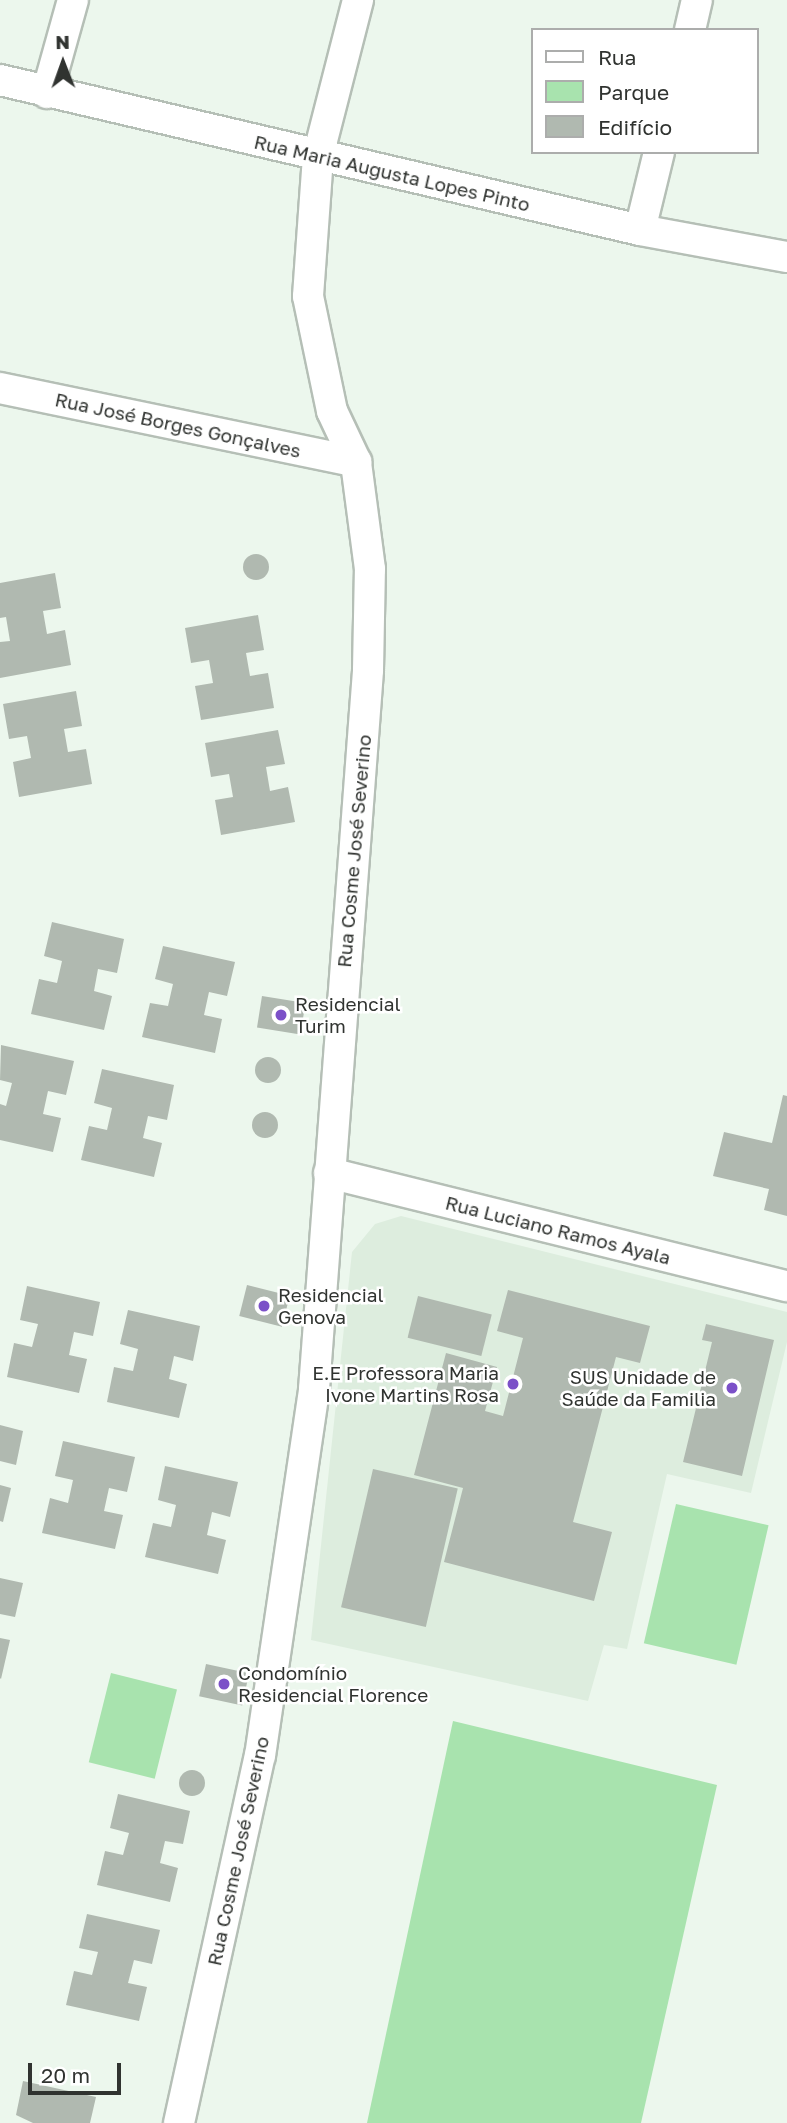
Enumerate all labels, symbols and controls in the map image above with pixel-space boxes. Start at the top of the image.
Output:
north arrow [28,28,98,98]
legend [532,28,759,154]
text: N [55,30,70,53]
text: Rua [598,44,636,70]
text: Parque [598,79,669,105]
text: Edifício [598,114,672,140]
street label: Rua Maria Augusta Lopes Pinto [252,130,532,216]
street label: Rua José Borges Gonçalves [53,388,303,462]
street label: Rua Cosme José Severino [332,733,376,969]
place label: Residencial Turim [295,993,401,1037]
marker: Residencial Turim [273,1007,289,1023]
street label: Rua Luciano Ramos Ayala [443,1191,673,1269]
place label: Residencial Genova [278,1284,384,1328]
marker: Residencial Genova [256,1298,272,1314]
place label: E.E Professora Maria Ivone Martins Rosa [312,1362,499,1406]
place label: SUS Unidade de Saúde da Familia [562,1366,716,1410]
marker: E.E Professora Maria Ivone Martins Rosa [505,1376,521,1392]
marker: SUS Unidade de Saúde da Familia [722,1378,742,1398]
place label: Condomínio Residencial Florence [238,1662,428,1706]
marker: Condomínio Residencial Florence [216,1676,232,1692]
street label: Rua Cosme José Severino [203,1734,273,1968]
scale bar [32,2050,124,2094]
text: 20 m [41,2062,90,2088]

